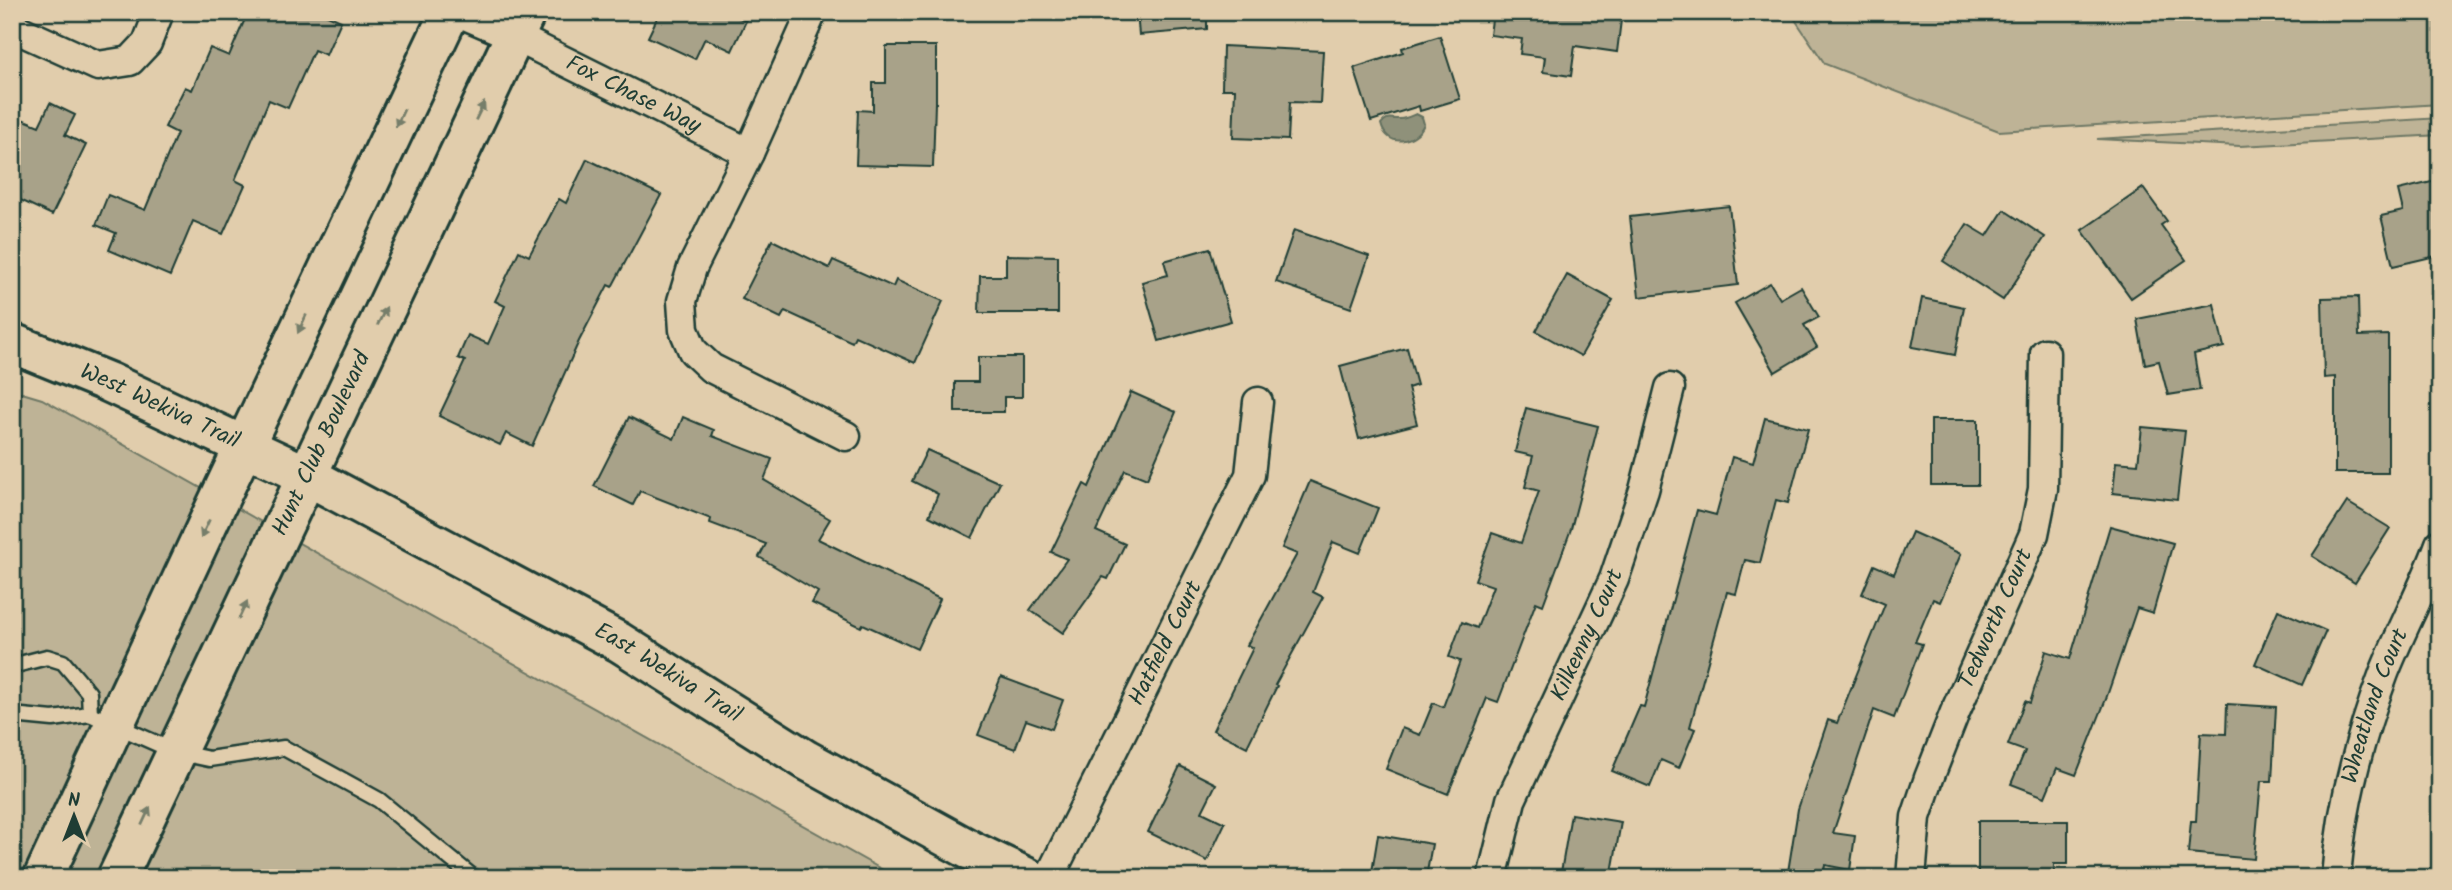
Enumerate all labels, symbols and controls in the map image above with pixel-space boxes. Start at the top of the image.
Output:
street label: Fox Chase Way [559,46,707,144]
one-way arrow [475,101,486,121]
one-way arrow [394,108,406,128]
one-way arrow [376,306,388,326]
one-way arrow [297,314,308,334]
street label: Hunt Club Boulevard [263,345,381,542]
street label: West Wekiva Trail [74,354,246,460]
one-way arrow [199,519,211,539]
street label: Tedworth Court [1949,542,2044,695]
street label: Kilkenny Court [1541,564,1634,707]
street label: Hatfield Court [1120,574,1213,712]
one-way arrow [237,600,248,620]
street label: East Wekiva Trail [587,614,749,733]
street label: Wheatland Court [2333,622,2419,787]
north arrow [38,782,108,852]
text: N [68,786,80,816]
one-way arrow [140,806,151,826]

